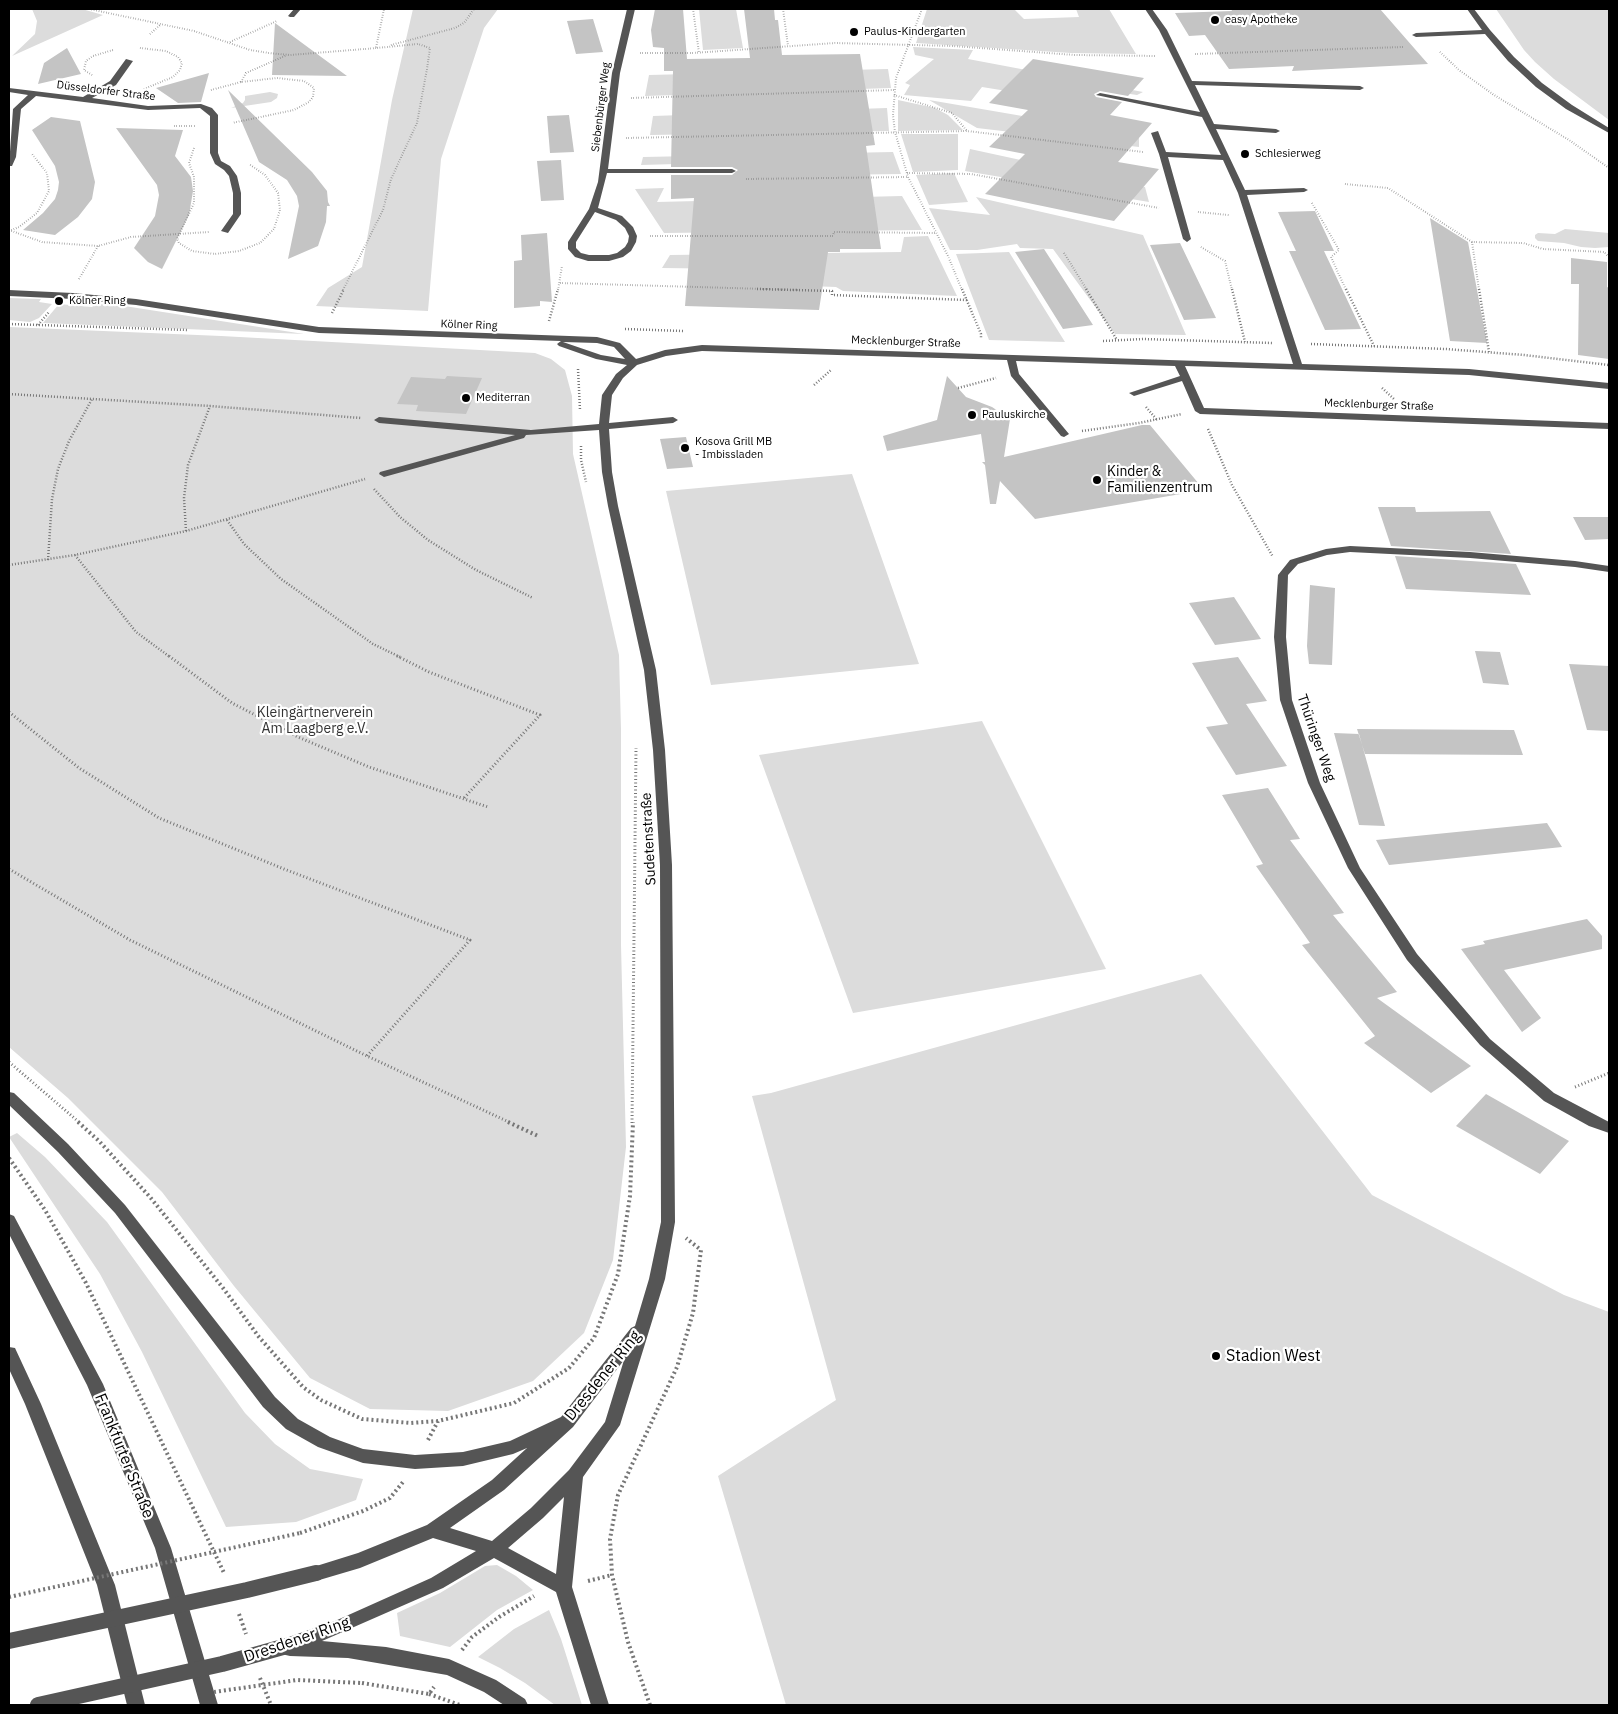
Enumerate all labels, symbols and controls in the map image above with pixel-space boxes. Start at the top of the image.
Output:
place label: easy Apotheke [1225,13,1298,27]
marker: easy Apotheke [1209,14,1221,26]
place label: Paulus-Kindergarten [864,25,966,39]
marker: Paulus-Kindergarten [848,26,860,38]
street label: Siebenbürger Weg [589,61,613,153]
street label: Düsseldorfer Straße [56,78,156,104]
place label: Schlesierweg [1255,147,1321,161]
marker: Schlesierweg [1239,148,1251,160]
place label: Kölner Ring [69,294,126,308]
marker: Kölner Ring [53,295,65,307]
street label: Kölner Ring [440,317,498,333]
street label: Mecklenburger Straße [851,333,961,351]
place label: Mediterran [476,391,530,405]
marker: Mediterran [460,392,472,404]
street label: Mecklenburger Straße [1324,396,1434,414]
place label: Pauluskirche [982,408,1046,422]
marker: Pauluskirche [966,409,978,421]
place label: Kosova Grill MB - Imbissladen [695,435,772,461]
marker: Kosova Grill MB - Imbissladen [679,442,691,454]
place label: Kinder & Familienzentrum [1107,464,1213,497]
marker: Kinder & Familienzentrum [1091,474,1103,486]
street label: Thüringer Weg [1293,692,1339,784]
park label: Kleingärtnerverein Am Laagberg e.V. [257,705,373,738]
street label: Sudetenstraße [638,792,660,886]
street label: Dresdener Ring [561,1327,645,1425]
place label: Stadion West [1226,1346,1321,1366]
marker: Stadion West [1210,1350,1222,1362]
street label: Frankfurter Straße [90,1391,158,1521]
street label: Dresdener Ring [242,1613,352,1667]

